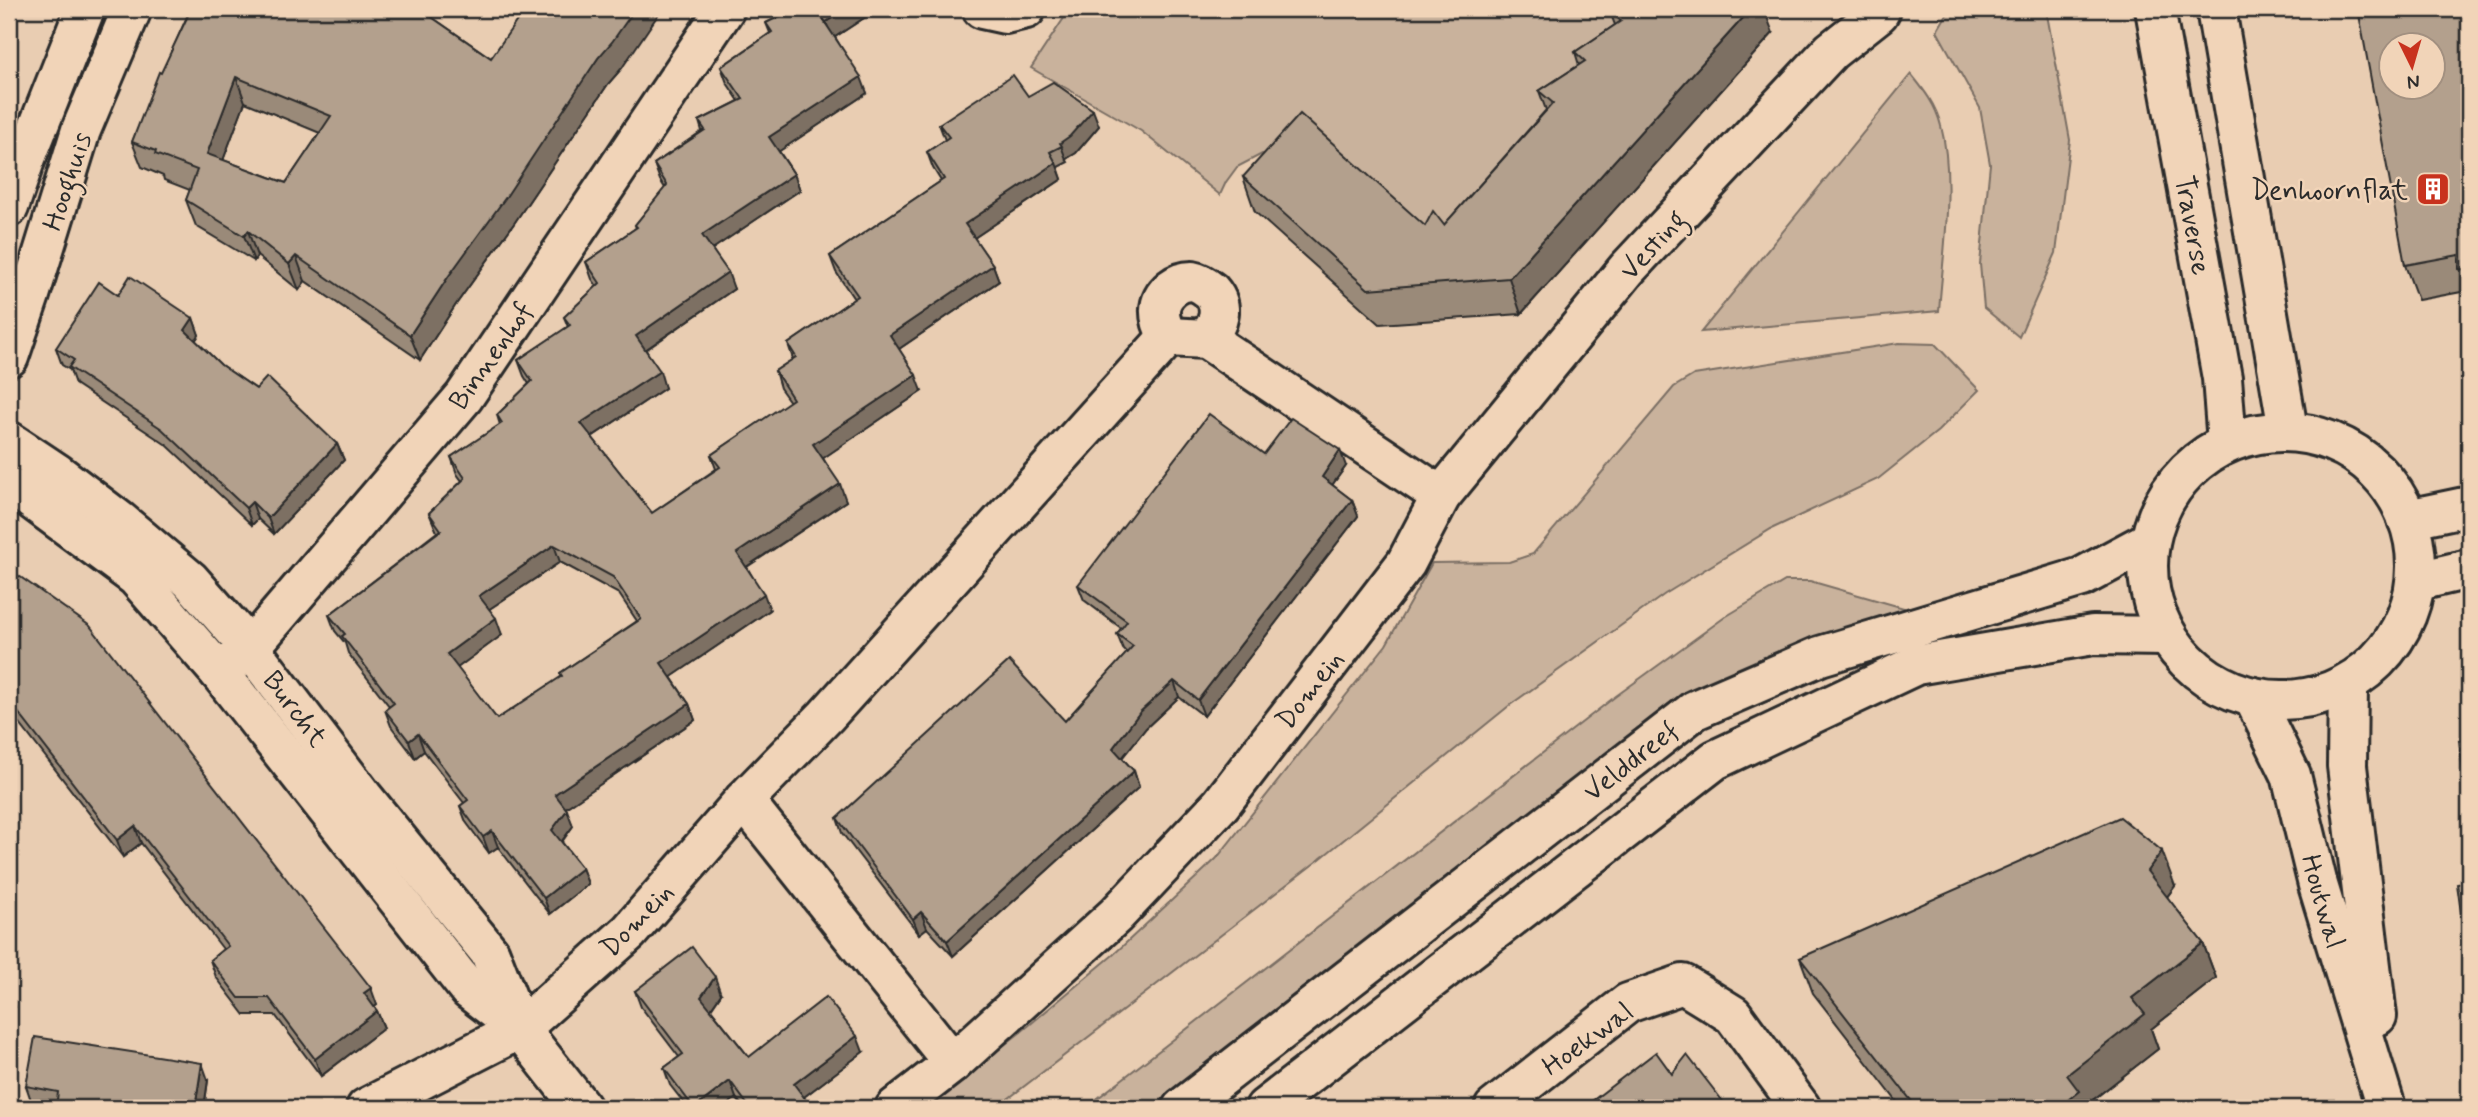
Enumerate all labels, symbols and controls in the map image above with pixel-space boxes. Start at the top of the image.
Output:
north arrow [2376,32,2446,102]
text: N [2406,68,2421,94]
street label: Hooghuis [35,128,105,237]
building icon: Denhoornflat [2414,170,2452,208]
street label: Traverse [2165,173,2218,278]
place label: Denhoornflat [2251,173,2409,210]
street label: Vesting [1612,202,1698,291]
street label: Binnenhof [441,295,543,418]
street label: Domein [1268,643,1354,738]
street label: Burcht [253,664,335,756]
street label: Velddreef [1576,713,1687,811]
street label: Houtwal [2291,850,2353,953]
street label: Domein [593,875,683,966]
street label: Hoekwal [1535,994,1642,1086]

